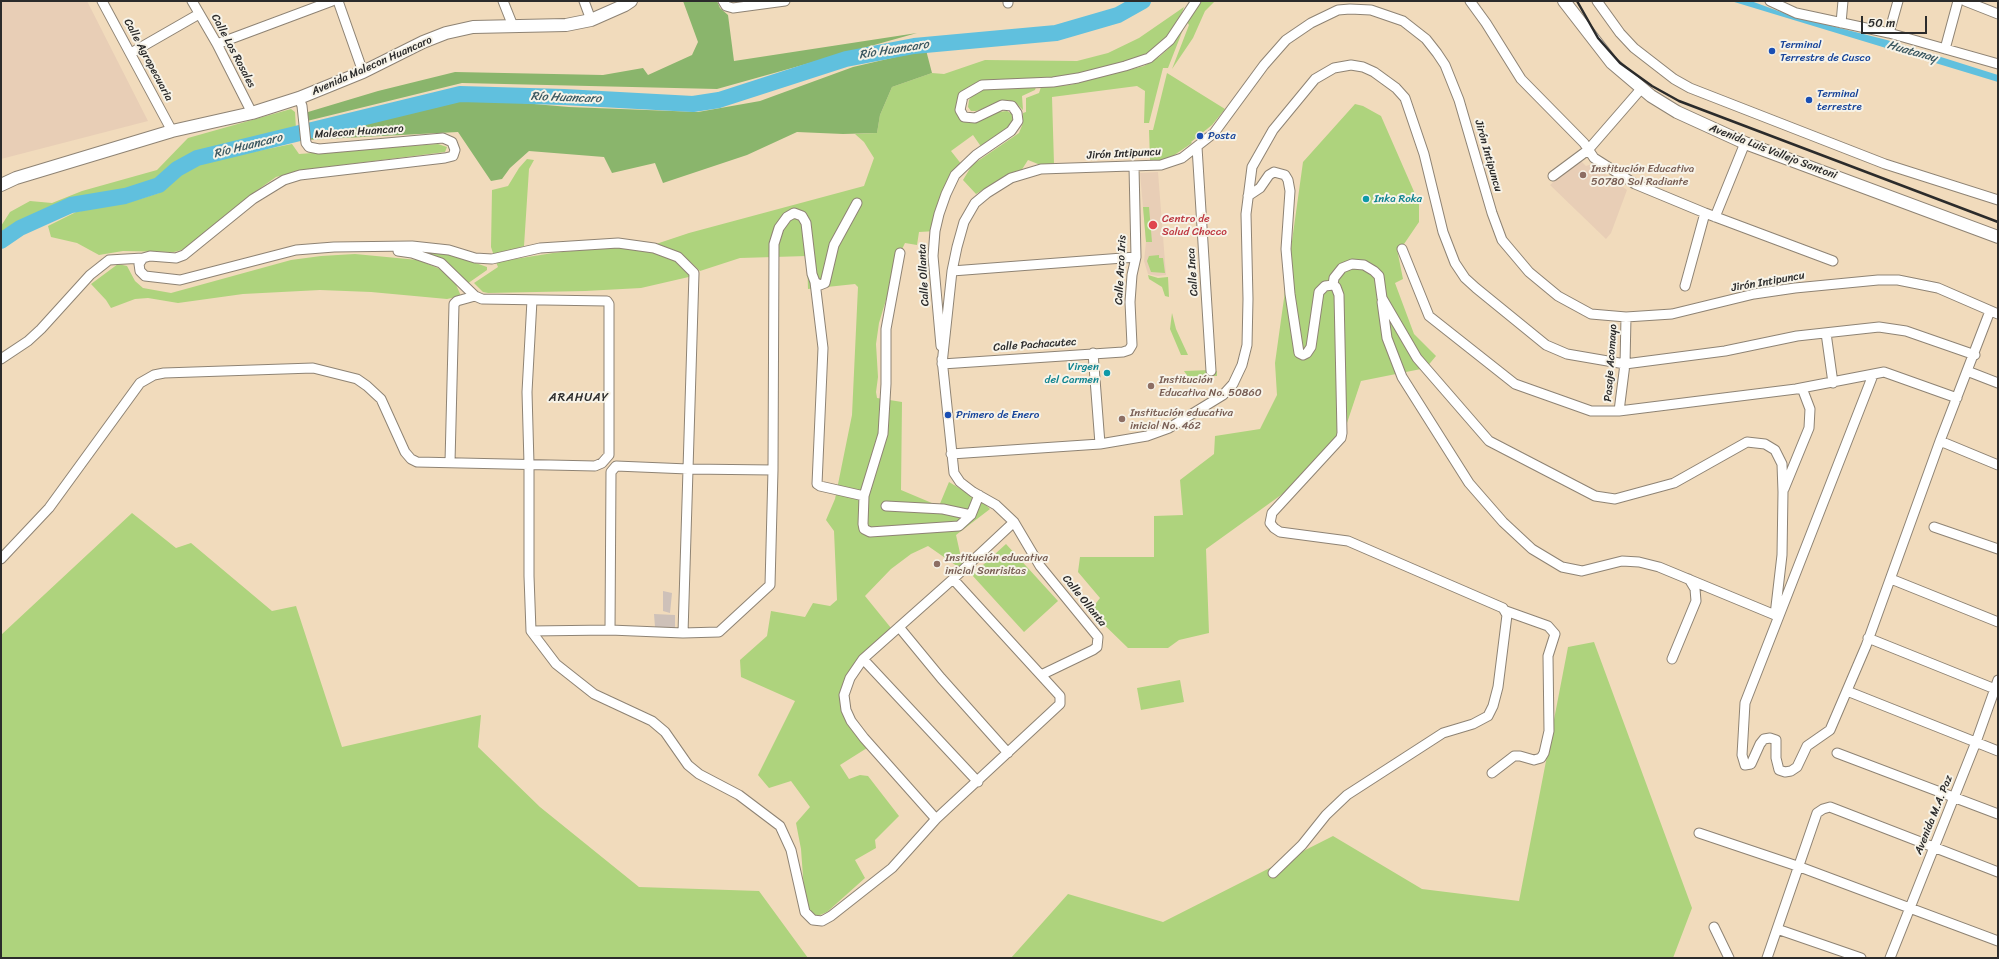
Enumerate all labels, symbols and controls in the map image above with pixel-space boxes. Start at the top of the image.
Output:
scale bar [1863,8,1929,34]
street label: Calle Los Rosales [208,12,258,90]
text: 50 m [1868,12,1895,34]
street label: Calle Agropecuaria [121,17,175,103]
street label: Avenida Malecon Huancaro [310,33,434,99]
water label: Río Huancaro [858,37,930,63]
place label: Terminal Terrestre de Cusco [1780,38,1871,64]
water label: Huatanay [1886,38,1938,66]
marker: Terminal Terrestre de Cusco [1767,46,1777,56]
place label: Terminal terrestre [1817,87,1862,113]
water label: Río Huancaro [531,90,601,106]
marker: Terminal terrestre [1804,95,1814,105]
street label: Jirón Intipuncu [1471,119,1505,193]
street label: Malecon Huancaro [314,122,404,142]
street label: Avenida Luis Vallejo Santoni [1707,122,1839,182]
place label: Posta [1208,129,1236,143]
water label: Río Huancaro [212,131,284,161]
marker: Posta [1195,131,1205,141]
street label: Jirón Intipuncu [1087,145,1161,163]
place label: Institución Educativa 50780 Sol Radiante [1591,162,1694,188]
marker: Institución Educativa 50780 Sol Radiante [1578,170,1588,180]
place label: Inka Roka [1374,192,1422,206]
marker: Inka Roka [1361,194,1371,204]
place label: Centro de Salud Chocco [1162,212,1227,238]
marker: Centro de Salud Chocco [1147,219,1159,231]
street label: Calle Arco Iris [1113,235,1129,305]
street label: Calle Ollanta [916,244,932,306]
street label: Calle Inca [1185,247,1201,297]
street label: Jirón Intipuncu [1730,269,1806,295]
street label: Pasaje Acomayo [1602,324,1620,402]
street label: Calle Pachacutec [993,336,1077,354]
place label: Virgen del Carmen [1045,360,1099,386]
marker: Virgen del Carmen [1102,368,1112,378]
place label: Institución Educativa No. 50860 [1159,373,1262,399]
marker: Institución Educativa No. 50860 [1146,381,1156,391]
district label: ARAHUAY [549,391,609,405]
place label: Institución educativa inicial No. 462 [1130,406,1233,432]
place label: Primero de Enero [956,408,1039,422]
marker: Primero de Enero [943,410,953,420]
marker: Institución educativa inicial No. 462 [1117,414,1127,424]
place label: Institución educativa inicial Sonrisitas [945,551,1048,577]
marker: Institución educativa inicial Sonrisitas [932,559,942,569]
street label: Calle Ollanta [1059,573,1109,629]
street label: Avenida M.A. Paz [1912,773,1956,857]

